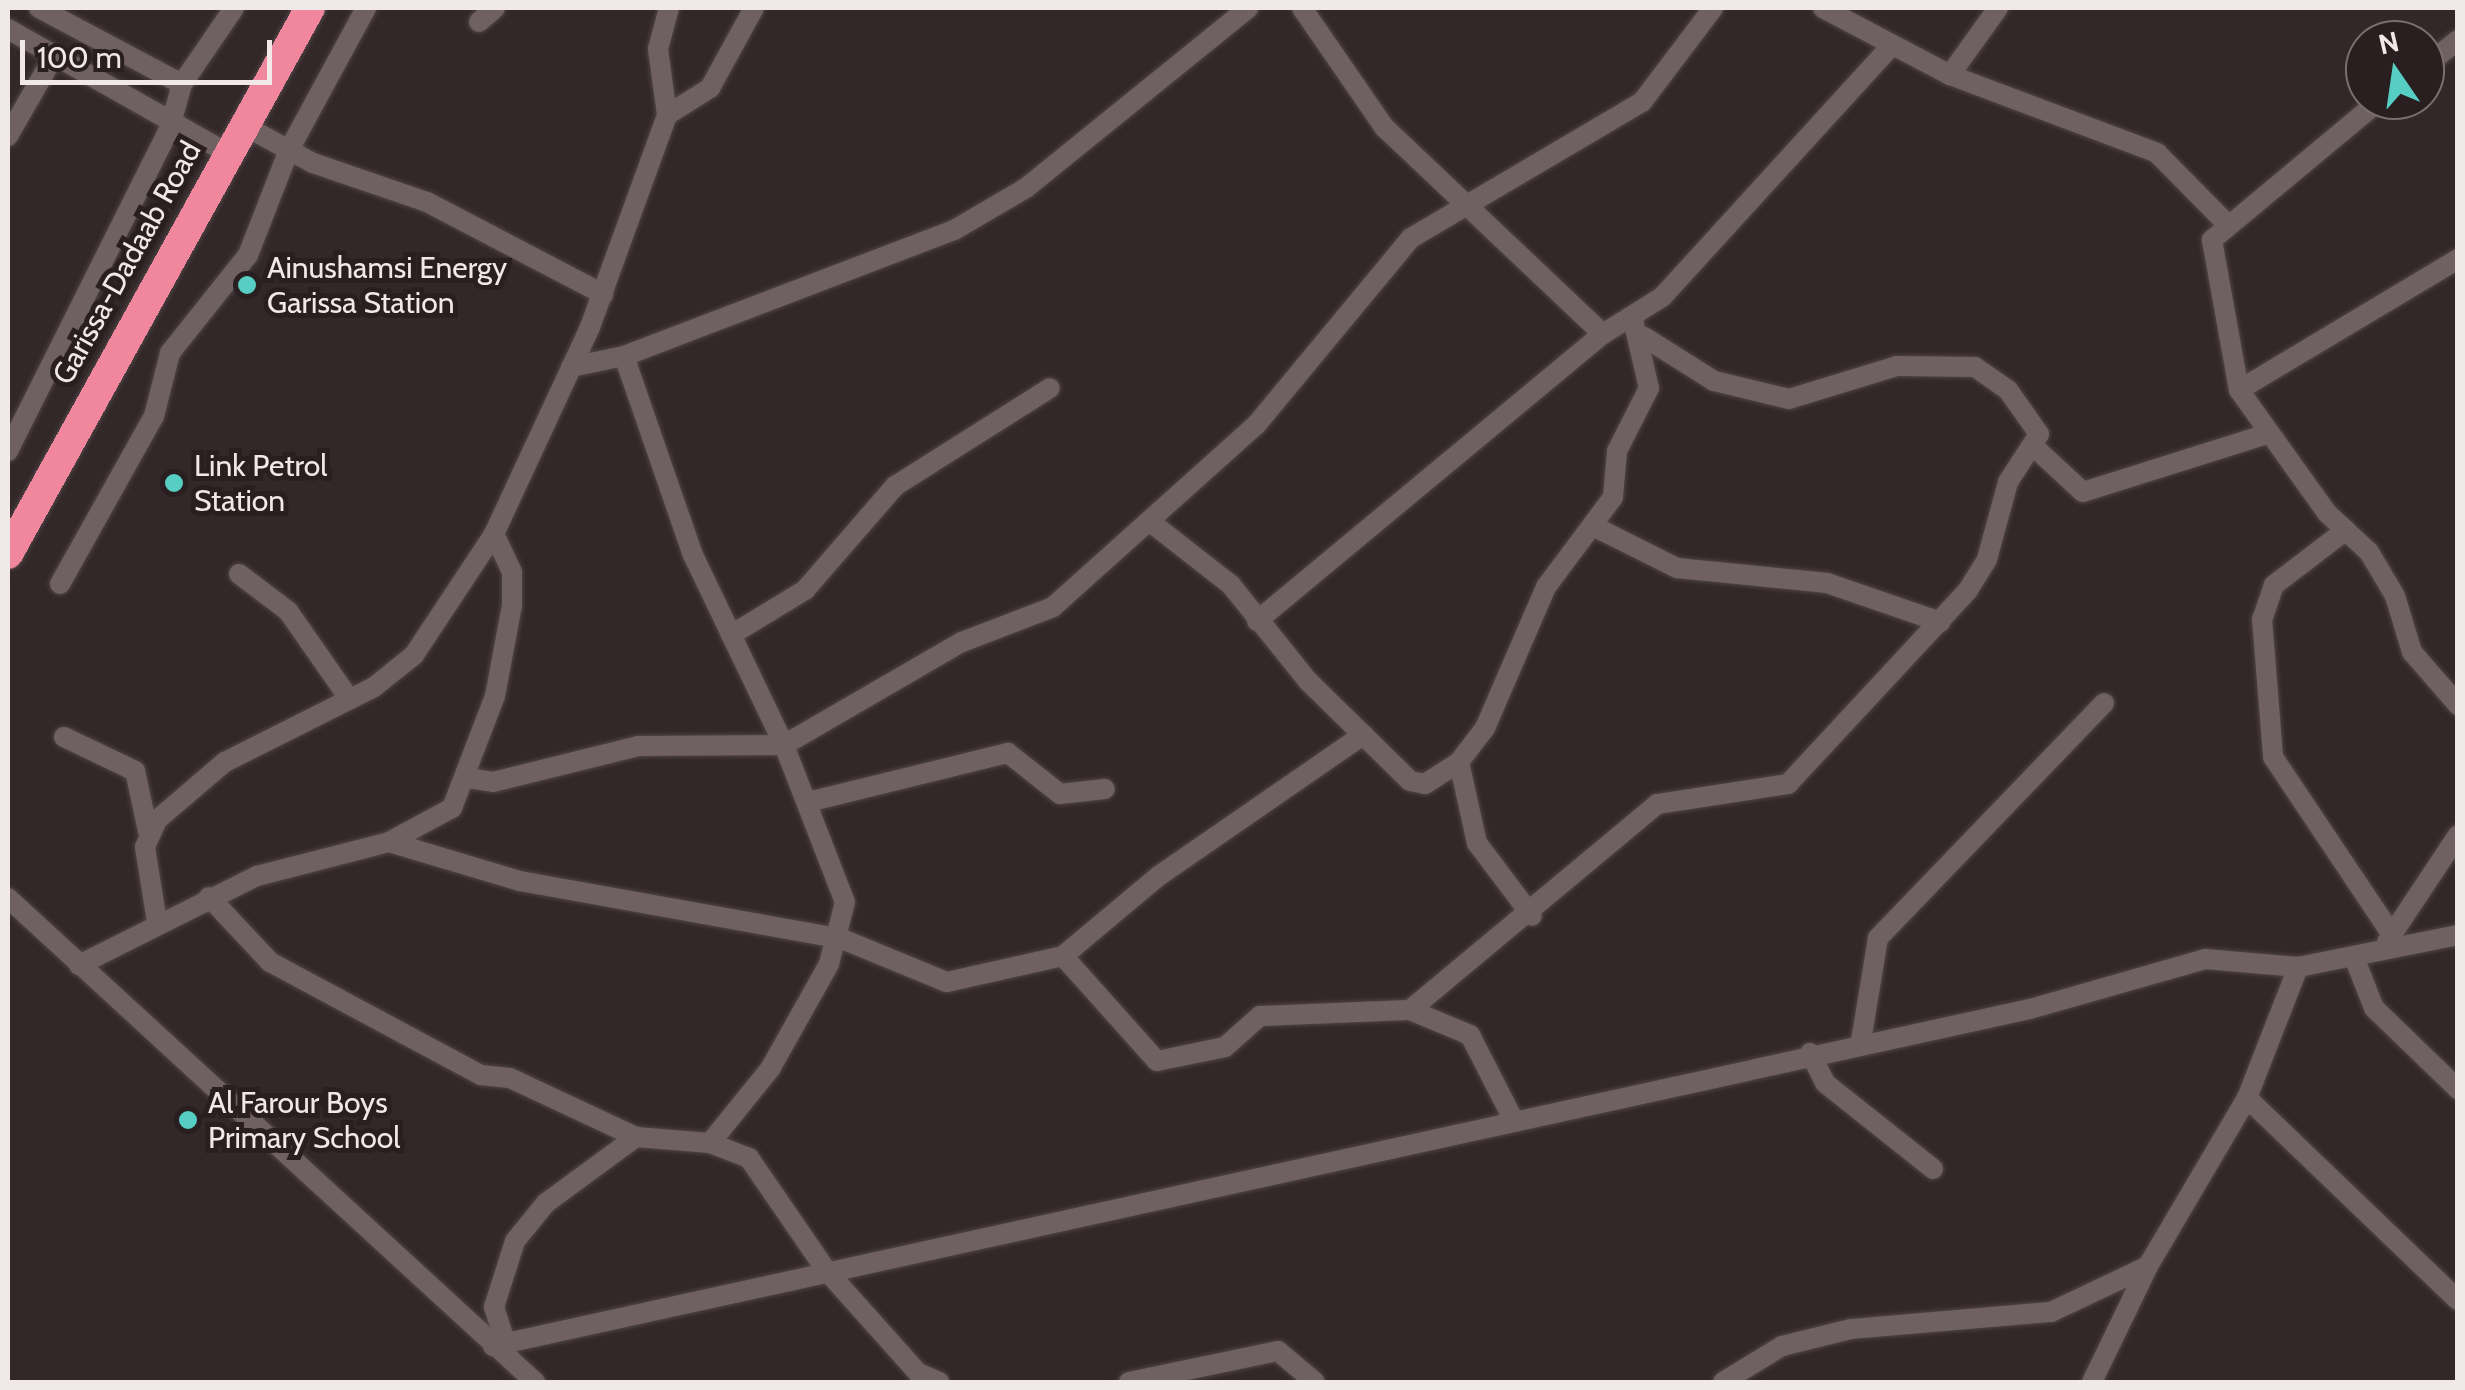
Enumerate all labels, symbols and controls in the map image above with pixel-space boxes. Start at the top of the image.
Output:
scale bar [25,20,278,82]
north arrow [2345,20,2445,120]
text: N [2375,24,2402,62]
text: 100 m [37,39,122,76]
street label: Garissa-Dadaab Road [45,135,209,391]
place label: Ainushamsi Energy Garissa Station [267,250,507,320]
marker: Ainushamsi Energy Garissa Station [236,274,258,296]
place label: Link Petrol Station [194,448,327,518]
marker: Link Petrol Station [163,472,185,494]
place label: Al Farour Boys Primary School [208,1085,400,1156]
marker: Al Farour Boys Primary School [177,1109,199,1131]

